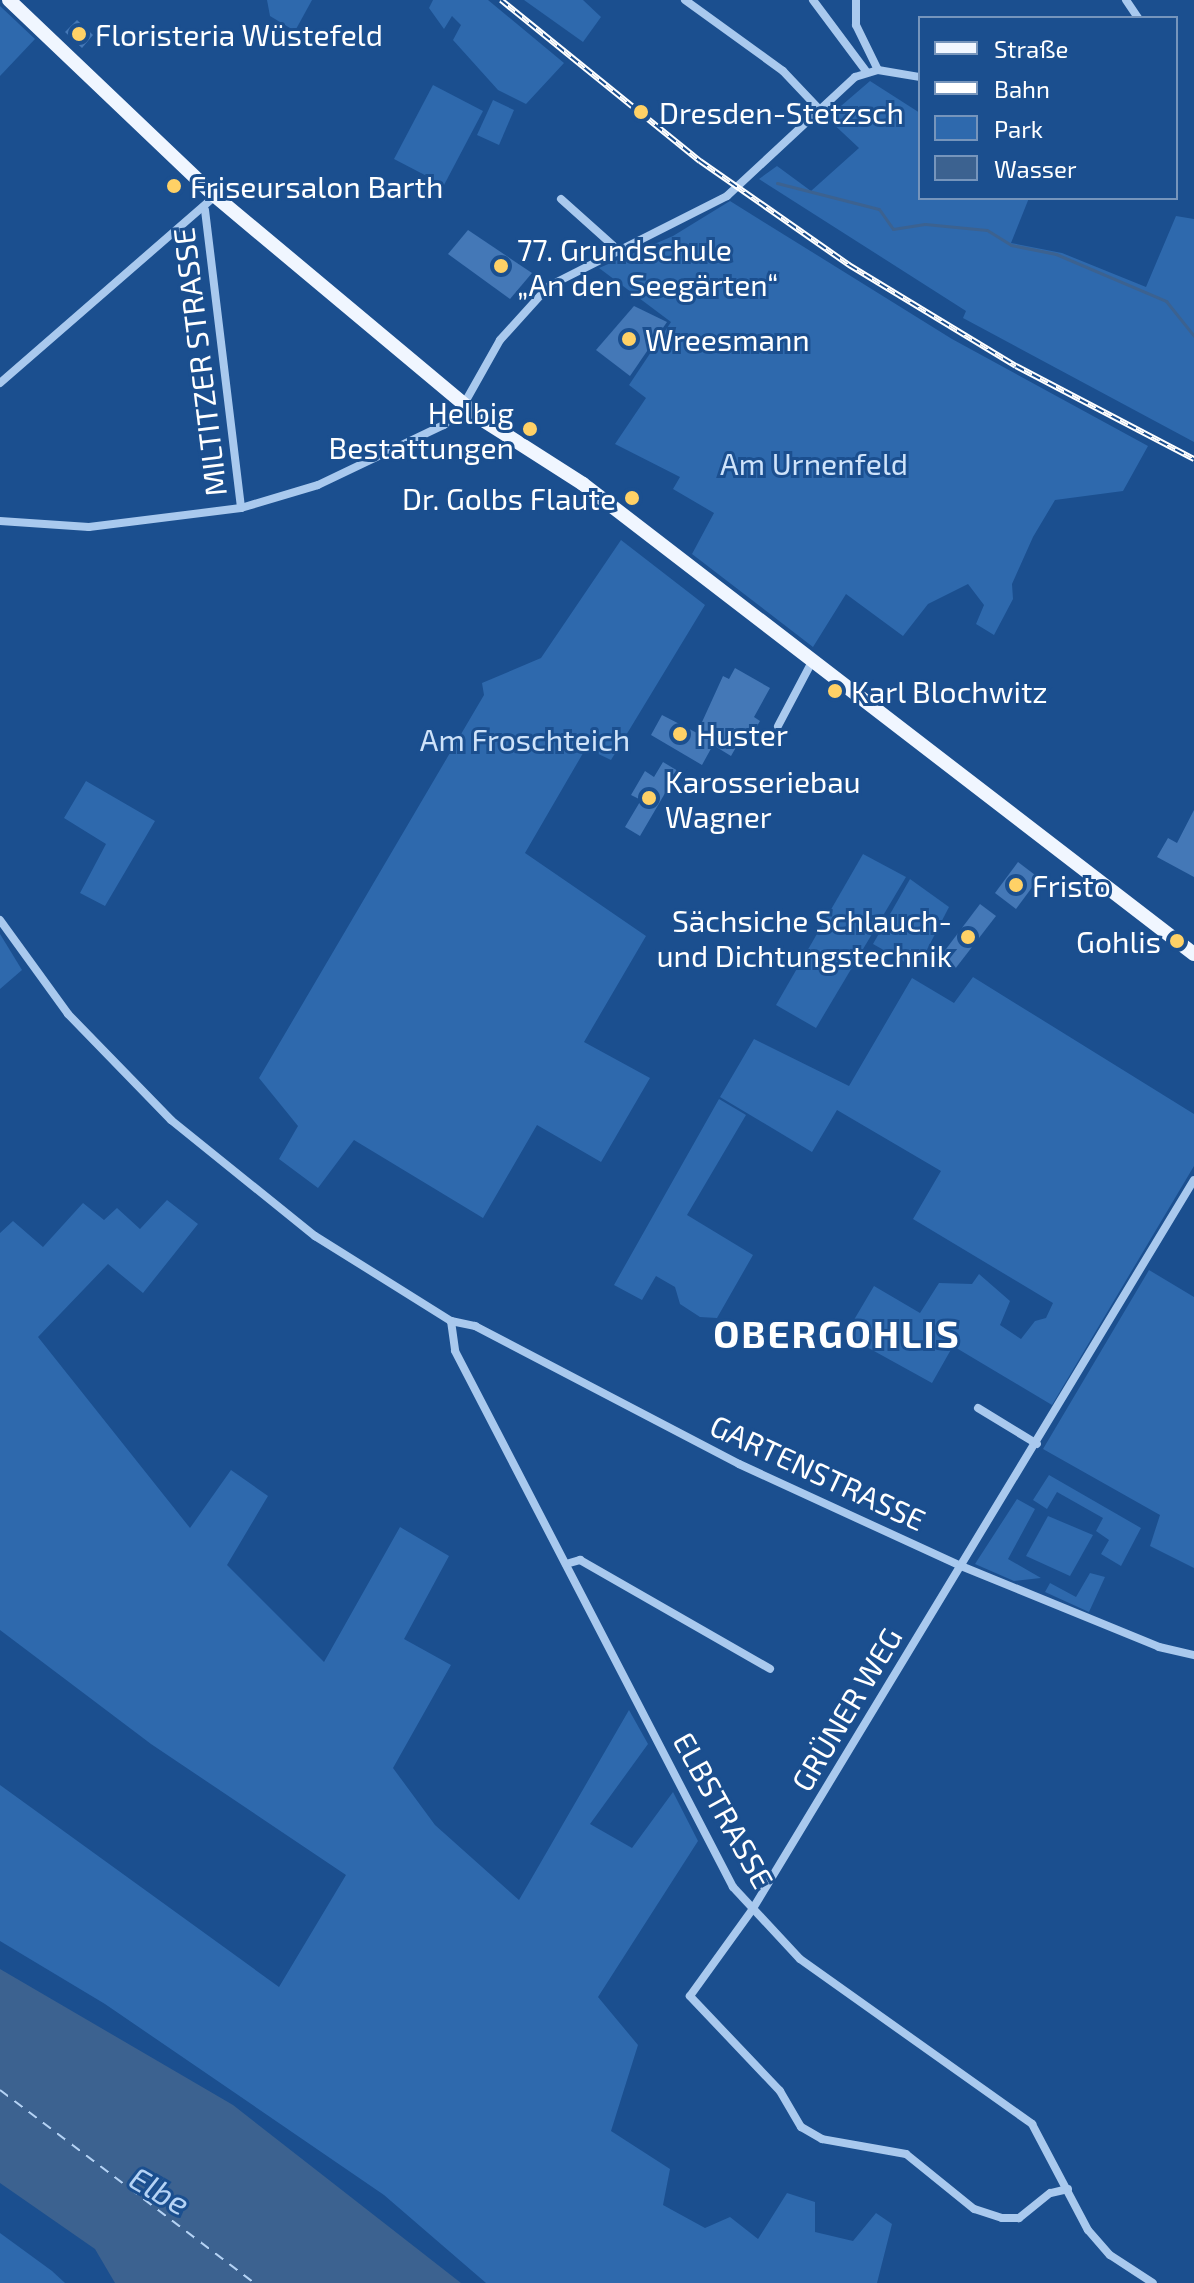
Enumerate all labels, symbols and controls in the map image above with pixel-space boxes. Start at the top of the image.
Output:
place label: Floristeria Wüstefeld [95,16,383,52]
legend [918,16,1178,200]
marker: Floristeria Wüstefeld [70,25,88,43]
text: Straße [994,34,1068,63]
text: Bahn [994,74,1050,103]
place label: Dresden-Stetzsch [659,94,904,130]
marker: Dresden-Stetzsch [630,101,652,123]
text: Park [994,114,1043,143]
text: Wasser [994,154,1077,183]
place label: Friseursalon Barth [190,168,443,204]
marker: Friseursalon Barth [165,177,183,195]
street label: MILTITZER STRASSE [165,226,233,498]
place label: 77. Grundschule „An den Seegärten“ [517,231,778,302]
marker: 77. Grundschule „An den Seegärten“ [492,257,510,275]
place label: Wreesmann [645,321,810,357]
marker: Wreesmann [620,330,638,348]
place label: Helbig Bestattungen [329,394,514,464]
marker: Helbig Bestattungen [521,420,539,438]
park label: Am Urnenfeld [720,445,908,481]
place label: Dr. Golbs Flaute [402,480,616,516]
marker: Dr. Golbs Flaute [623,489,641,507]
place label: Karl Blochwitz [851,673,1048,709]
marker: Karl Blochwitz [826,682,844,700]
place label: Huster [696,716,788,752]
park label: Am Froschteich [420,721,630,757]
marker: Huster [671,725,689,743]
place label: Karosseriebau Wagner [665,763,861,834]
marker: Karosseriebau Wagner [640,789,658,807]
place label: Fristo [1032,867,1111,903]
marker: Fristo [1007,876,1025,894]
place label: Sächsiche Schlauch- und Dichtungstechnik [656,902,952,972]
place label: Gohlis [1076,923,1161,959]
marker: Sächsiche Schlauch- und Dichtungstechnik [959,928,977,946]
marker: Gohlis [1168,932,1186,950]
district label: OBERGOHLIS [713,1311,961,1357]
street label: GARTENSTRASSE [705,1406,931,1538]
street label: GRÜNER WEG [783,1621,909,1797]
street label: ELBSTRASSE [666,1726,782,1894]
water label: Elbe [123,2158,197,2222]

